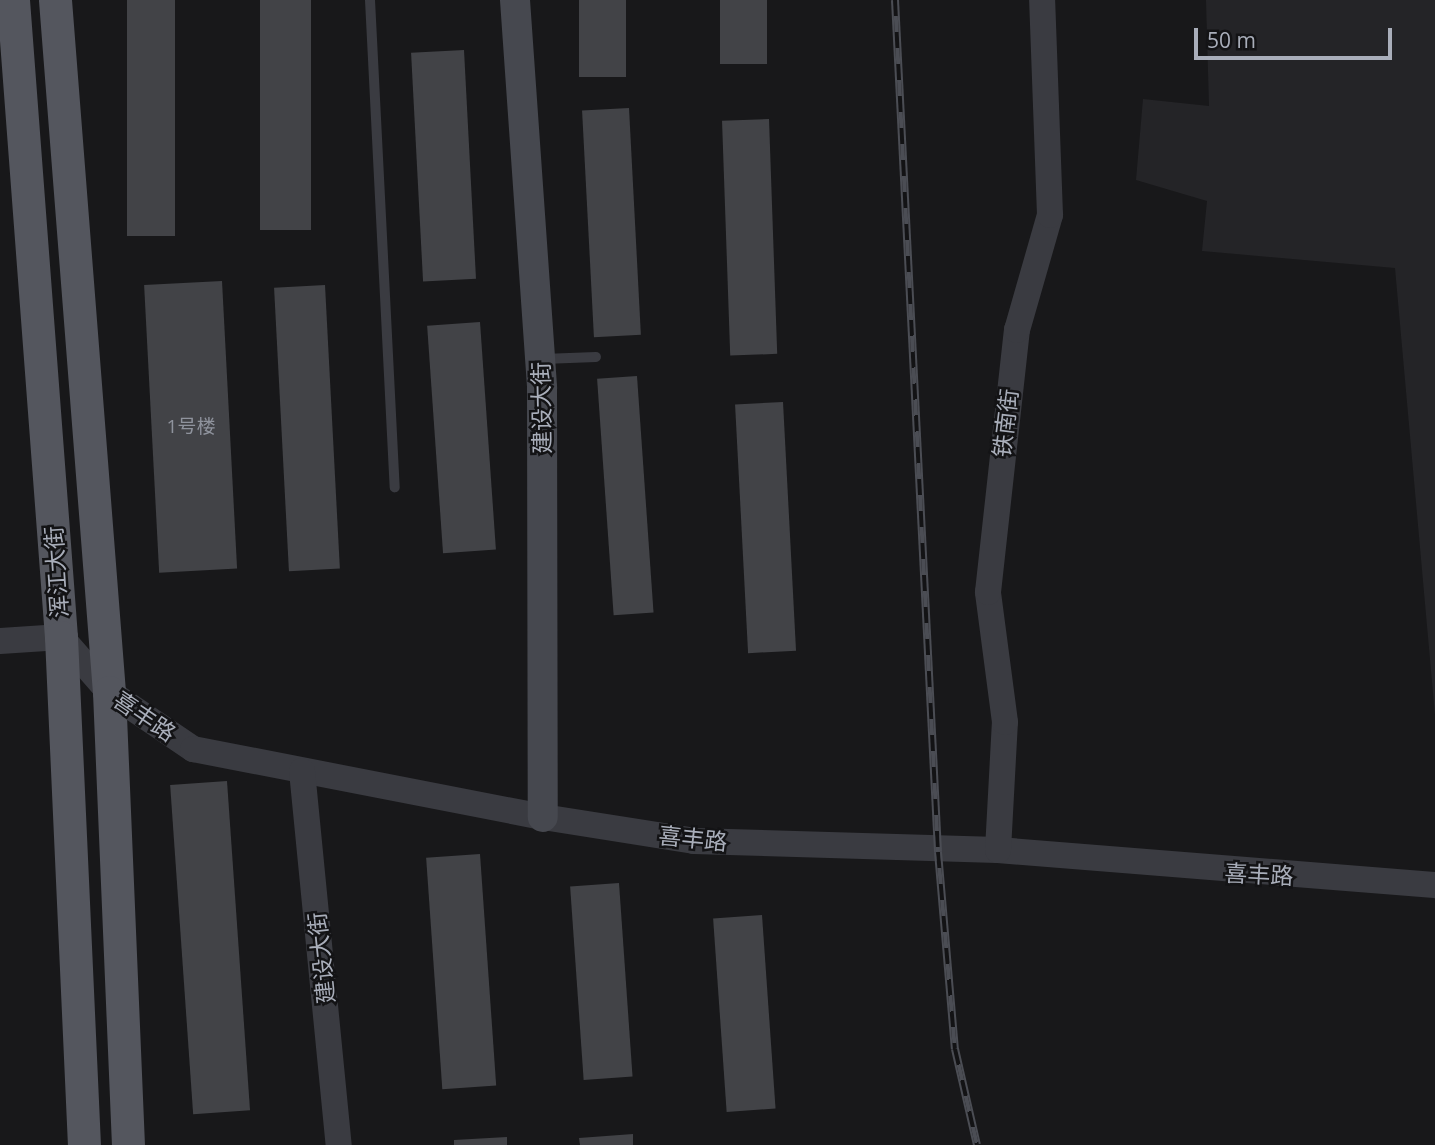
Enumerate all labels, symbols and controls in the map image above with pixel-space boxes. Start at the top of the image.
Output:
scale bar [1197,14,1395,58]
text: 50 m [1207,26,1256,54]
street label: 建设大街 [526,362,556,454]
street label: 铁南街 [987,387,1023,459]
house number: 1号楼 [167,416,215,438]
street label: 浑江大街 [39,525,73,619]
street label: 喜丰路 [109,685,181,747]
street label: 喜丰路 [657,821,729,855]
street label: 喜丰路 [1224,858,1294,890]
street label: 建设大街 [302,911,340,1005]

